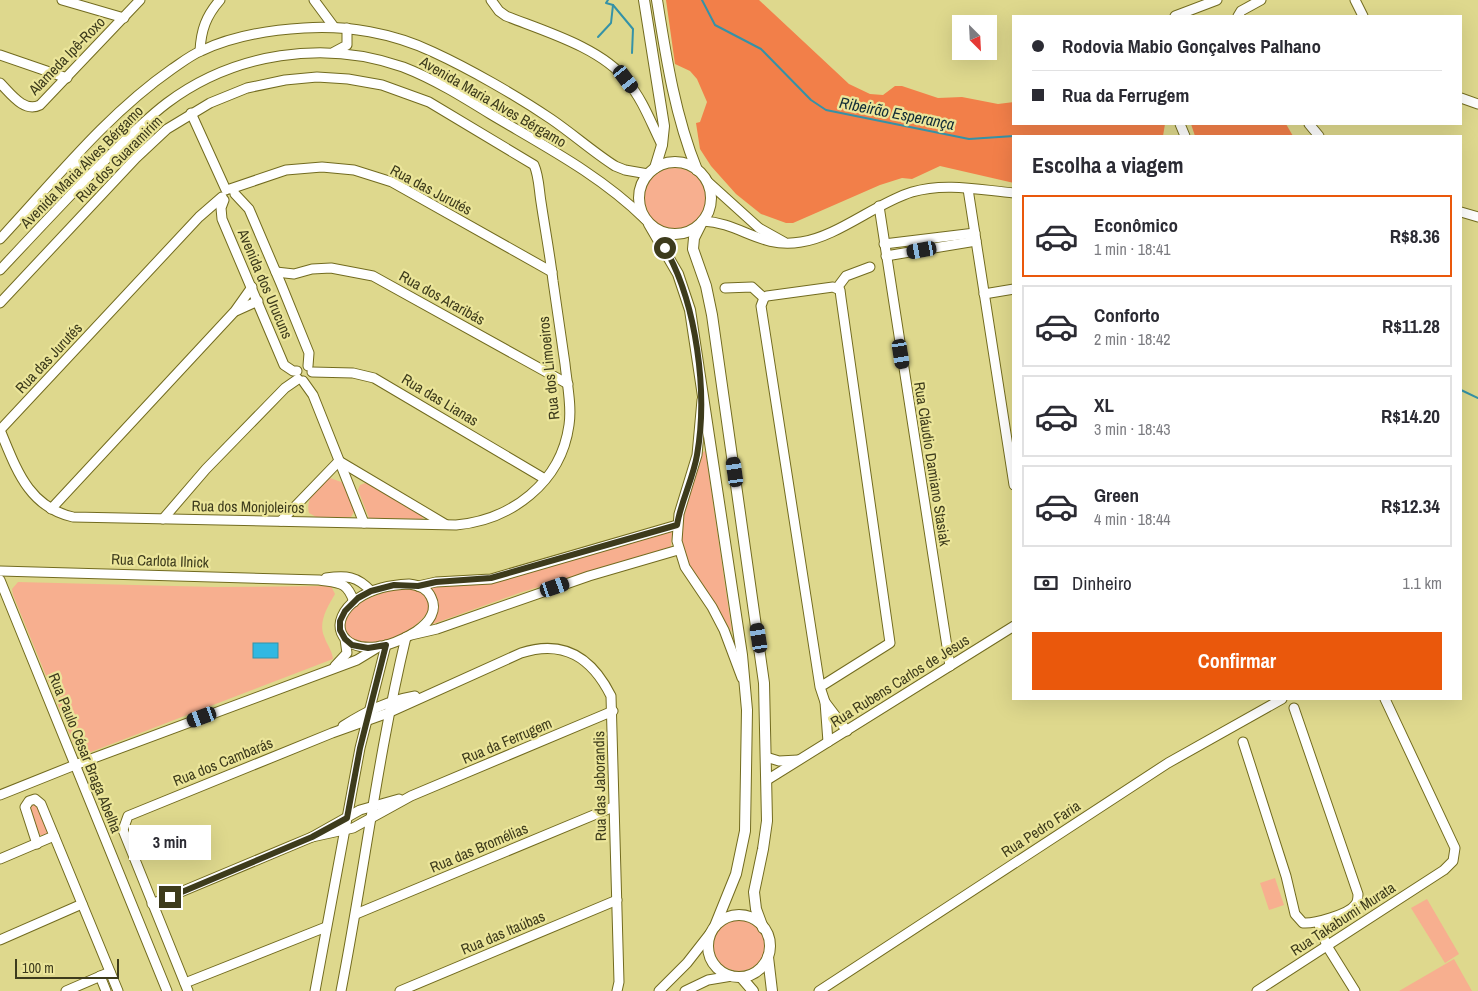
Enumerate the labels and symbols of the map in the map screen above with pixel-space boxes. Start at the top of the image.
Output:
street label: Alameda Ipê-Roxo [23,12,110,100]
north arrow [952,15,998,60]
street label: Avenida Maria Alves Bérgamo [415,50,570,152]
car [610,63,641,95]
water label: Ribeirão Esperança [838,91,956,135]
street label: Avenida Maria Alves Bérgamo [15,100,148,233]
street label: Rua dos Guaramirim [71,111,167,207]
street label: Rua das Jurutés [387,159,476,220]
street label: Avenida dos Urucuns [232,225,298,342]
route start [654,237,676,259]
car [905,240,938,260]
street label: Rua dos Araribás [396,265,489,330]
street label: Rua dos Limoeiros [533,315,564,421]
street label: Rua das Jurutés [10,318,87,398]
car [891,338,910,370]
street label: Rua das Lianas [398,368,483,431]
street label: Rua Cláudio Damiano Stasiak [909,380,956,548]
car [725,456,744,488]
street label: Rua dos Monjoleiros [191,495,305,518]
street label: Rua Carlota Ilnick [111,548,210,573]
car [538,575,571,599]
car [749,622,768,654]
street label: Rua Rubens Carlos de Jesus [826,629,973,732]
street label: Rua Paulo César Braga Abelha [44,670,127,836]
car [185,705,218,729]
street label: Rua da Ferrugem [459,712,555,769]
street label: Rua das Jaborandis [588,731,611,841]
street label: Rua dos Cambarás [170,732,276,791]
street label: Rua Pedro Faria [997,795,1084,862]
street label: Rua das Bromélias [427,817,531,878]
callout: 3 min [129,824,211,860]
street label: Rua Takabumi Murata [1286,877,1399,960]
route end [159,886,181,908]
street label: Rua das Itaúbas [457,905,548,960]
scale bar [15,956,119,979]

